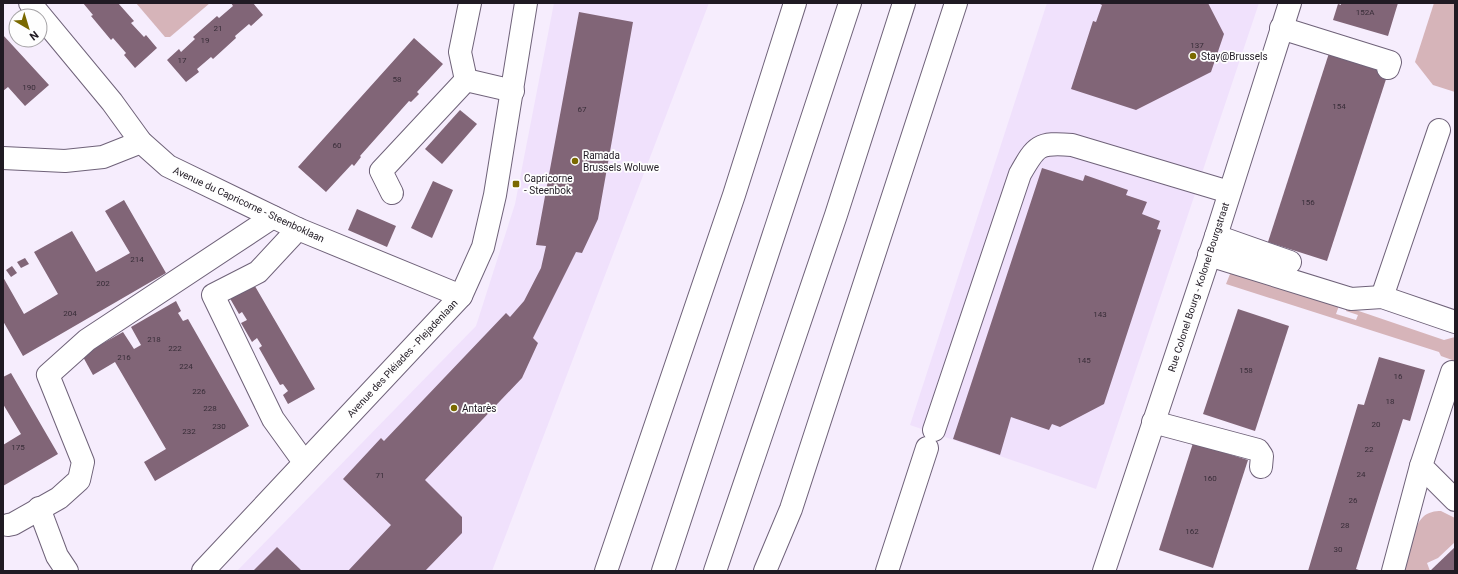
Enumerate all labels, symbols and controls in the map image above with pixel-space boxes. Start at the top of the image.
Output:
north arrow [8,8,48,48]
house number: 152A [1356,8,1375,17]
house number: 21 [214,24,223,33]
text: N [27,28,41,43]
house number: 19 [201,36,210,45]
house number: 137 [1190,41,1204,50]
marker: Stay@Brussels [1188,51,1198,61]
place label: Stay@Brussels [1201,51,1268,62]
house number: 17 [178,56,187,65]
house number: 58 [393,75,402,84]
house number: 190 [22,83,36,92]
house number: 154 [1332,102,1346,111]
house number: 67 [578,105,587,114]
house number: 60 [333,141,342,150]
place label: Ramada Brussels Woluwe [583,150,659,173]
marker: Ramada Brussels Woluwe [570,156,580,166]
street label: Avenue du Capricorne - Steenboklaan [171,164,326,244]
place label: Capricorne - Steenbok [524,173,573,196]
marker: Capricorne - Steenbok [511,179,521,189]
house number: 156 [1301,198,1315,207]
street label: Rue Colonel Bourg - Kolonel Bourgstraat [1166,201,1231,373]
house number: 214 [130,255,144,264]
house number: 202 [96,279,110,288]
street label: Avenue des Pléiades - Plejadenlaan [345,297,460,419]
house number: 204 [63,309,77,318]
house number: 143 [1093,310,1107,319]
house number: 218 [147,335,161,344]
house number: 222 [168,344,182,353]
house number: 216 [117,353,131,362]
house number: 145 [1077,356,1091,365]
house number: 224 [179,362,193,371]
house number: 158 [1239,366,1253,375]
house number: 16 [1394,372,1403,381]
house number: 226 [192,387,206,396]
house number: 18 [1386,397,1395,406]
marker: Antarès [449,403,459,413]
place label: Antarès [462,403,497,414]
house number: 228 [203,404,217,413]
house number: 20 [1372,420,1381,429]
house number: 230 [212,422,226,431]
house number: 232 [182,427,196,436]
house number: 175 [11,443,25,452]
house number: 22 [1365,445,1374,454]
house number: 24 [1357,470,1366,479]
house number: 71 [376,471,385,480]
house number: 160 [1203,474,1217,483]
house number: 26 [1349,496,1358,505]
house number: 28 [1341,521,1350,530]
house number: 162 [1185,527,1199,536]
house number: 30 [1334,545,1343,554]

